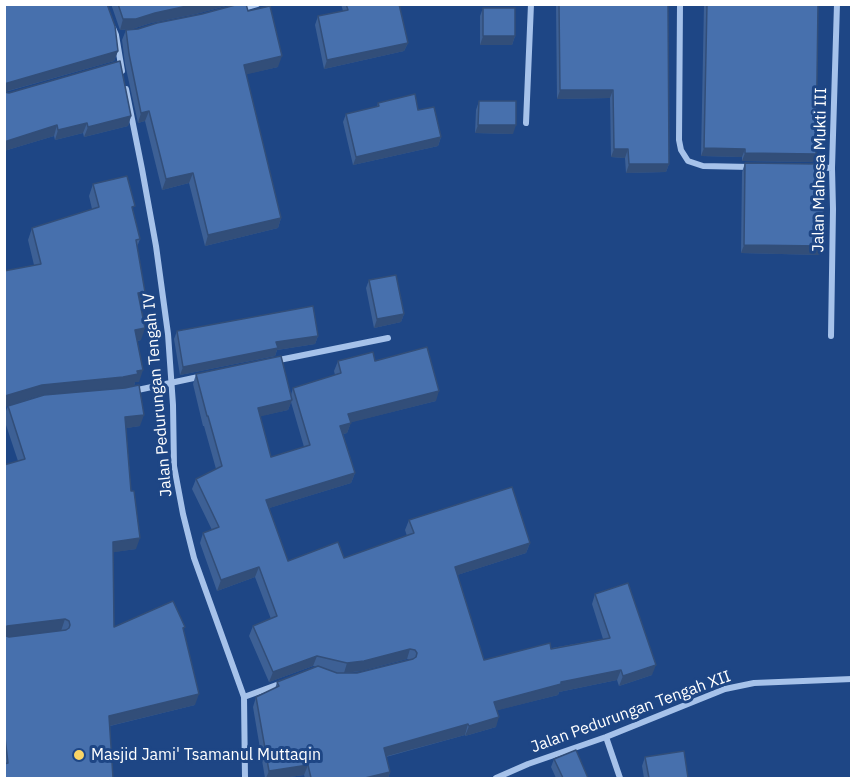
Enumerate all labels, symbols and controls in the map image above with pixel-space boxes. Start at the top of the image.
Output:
street label: Jalan Mahesa Mukti III [809,87,831,253]
street label: Jalan Pedurungan Tengah IV [140,292,176,498]
street label: Jalan Pedurungan Tengah XII [528,667,734,757]
place label: Masjid Jami' Tsamanul Muttaqin [91,745,321,765]
marker: Masjid Jami' Tsamanul Muttaqin [72,748,86,762]

